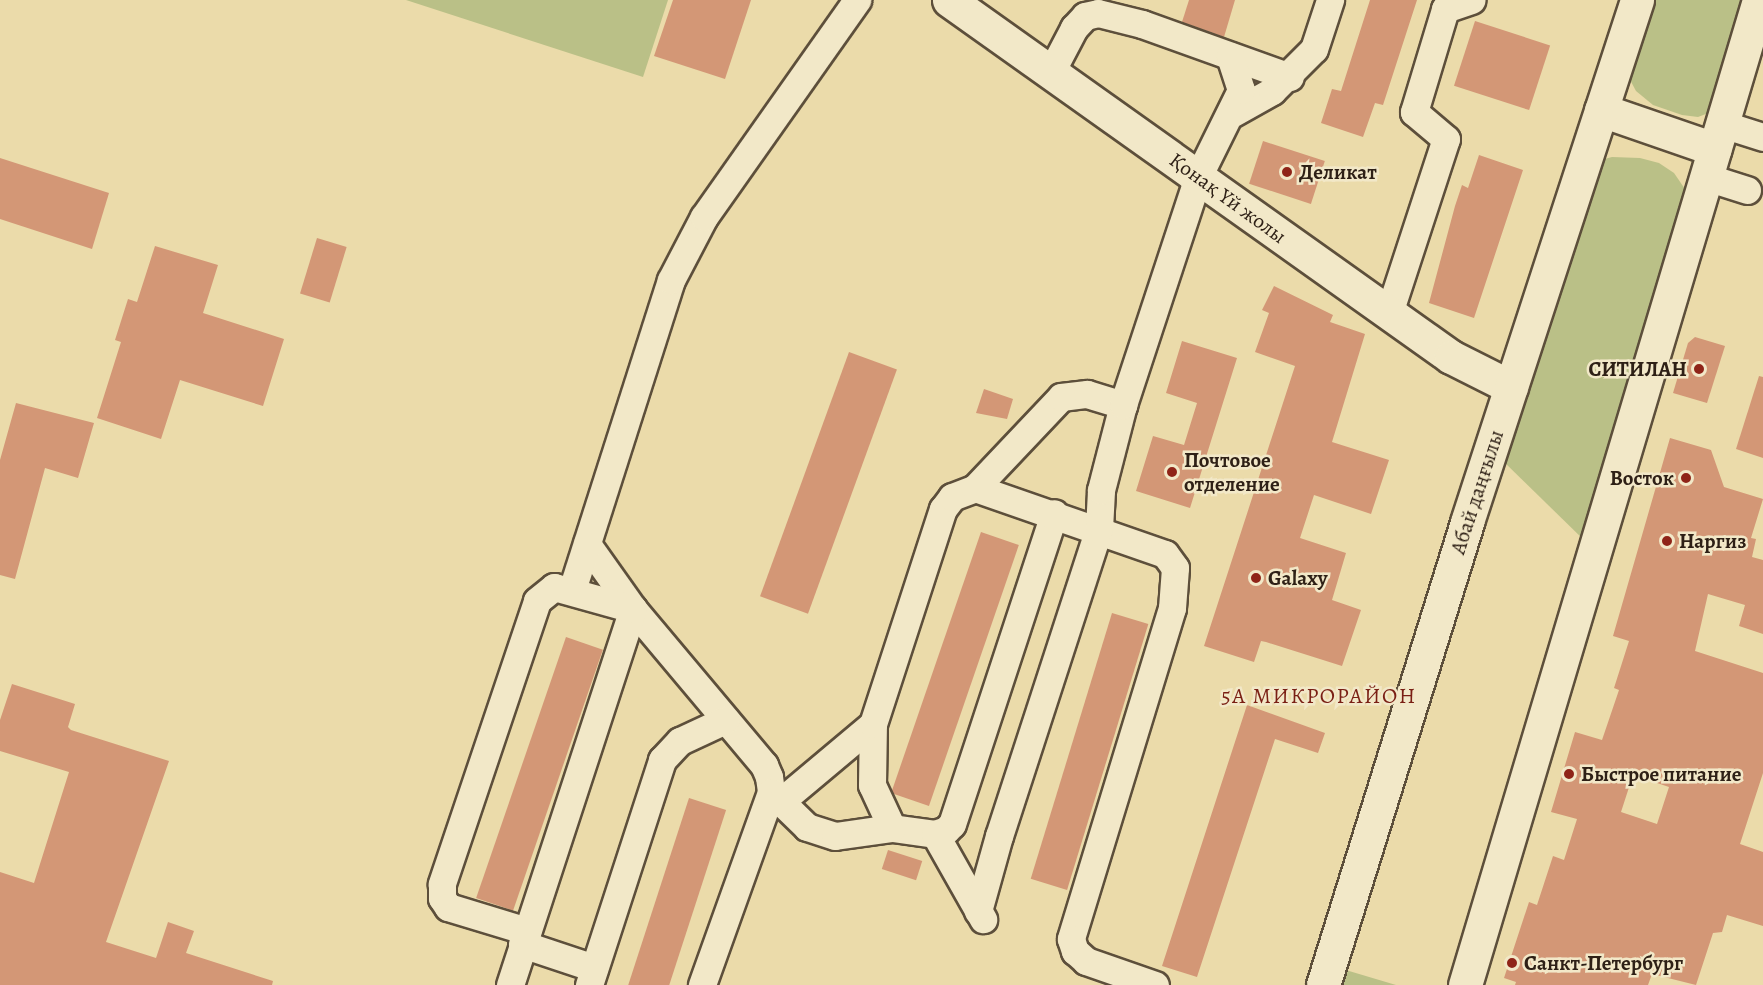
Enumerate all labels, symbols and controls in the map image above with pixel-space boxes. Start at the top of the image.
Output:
street label: Қонақ Үй жолы [1165,147,1291,249]
place label: Деликат [1299,159,1377,185]
marker: Деликат [1280,165,1294,179]
place label: СИТИЛАН [1588,356,1687,382]
marker: СИТИЛАН [1692,362,1706,376]
street label: Абай даңғылы [1445,427,1509,557]
place label: Почтовое отделение [1184,447,1280,497]
marker: Почтовое отделение [1165,465,1179,479]
place label: Восток [1610,465,1674,491]
marker: Восток [1679,471,1693,485]
place label: Наргиз [1679,528,1746,554]
marker: Наргиз [1660,534,1674,548]
place label: Galaxy [1268,565,1327,591]
marker: Galaxy [1249,571,1263,585]
district label: 5А МИКРОРАЙОН [1221,684,1417,710]
place label: Быстрое питание [1581,761,1742,787]
marker: Быстрое питание [1562,767,1576,781]
place label: Санкт-Петербург [1524,950,1683,976]
marker: Санкт-Петербург [1505,956,1519,970]

